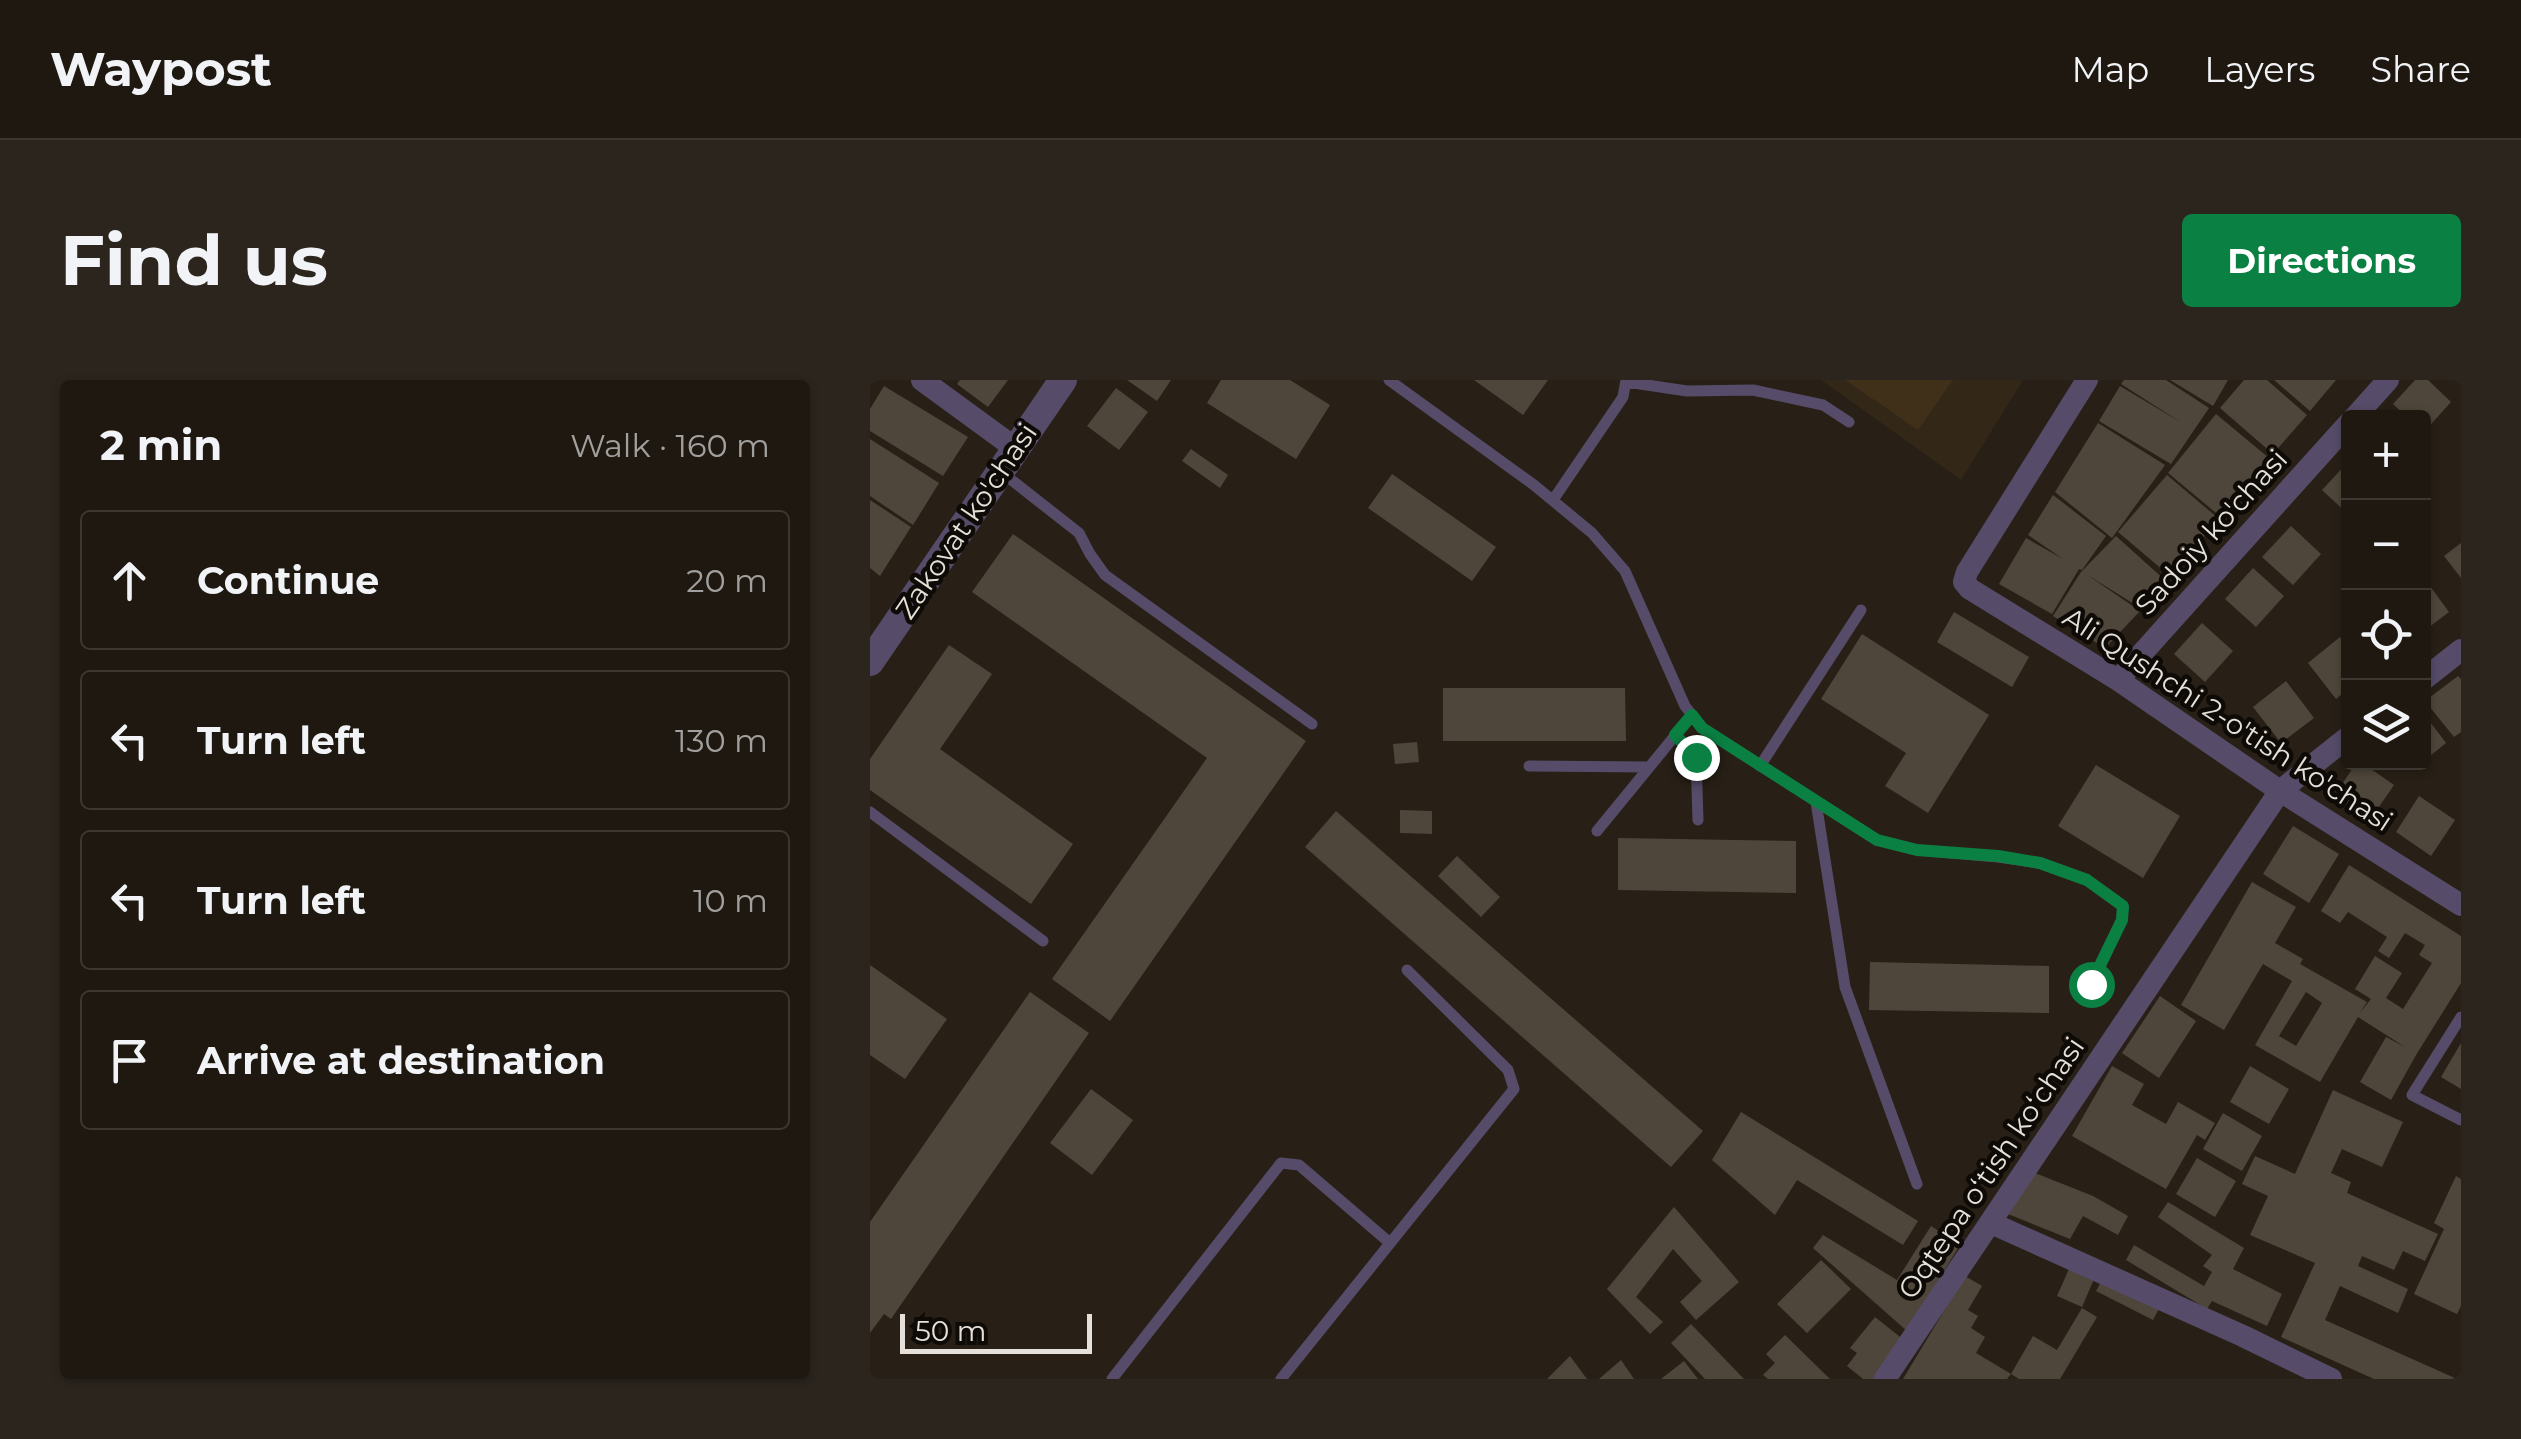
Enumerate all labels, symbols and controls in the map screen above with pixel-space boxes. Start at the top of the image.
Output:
text: Waypost [50,40,272,98]
text: Map [2071,48,2149,91]
text: Layers [2204,48,2315,91]
text: Share [2370,48,2471,91]
button: Directions [2182,214,2461,307]
text: Find us [60,217,328,303]
map controls [2341,410,2431,770]
button: + [2341,410,2431,500]
street label: Zakovat ko'chasi [888,417,1044,625]
text: 2 min [100,419,222,471]
text: Walk · 160 m [570,426,770,465]
street label: Sadoiy ko'chasi [2128,442,2294,622]
button: − [2341,500,2431,590]
icon: ahead [102,553,157,608]
text: Continue [197,557,379,604]
text: 20 m [686,561,768,600]
button: locate [2341,590,2431,680]
street label: Ali Qushchi 2-o'tish ko'chasi [2057,600,2399,838]
button: layers [2341,680,2431,770]
icon: left [102,713,157,768]
text: Turn left [197,717,366,764]
text: 130 m [675,721,768,760]
route end [1674,735,1720,781]
icon: left [102,873,157,928]
text: Turn left [197,877,366,924]
text: 10 m [693,881,768,920]
route start [2069,962,2115,1008]
street label: Oqtepa oʻtish koʻchasi [1891,1031,2091,1305]
icon: arrive [102,1033,157,1088]
text: Arrive at destination [197,1037,605,1084]
scale bar [900,1309,1092,1354]
text: 50 m [915,1314,986,1348]

